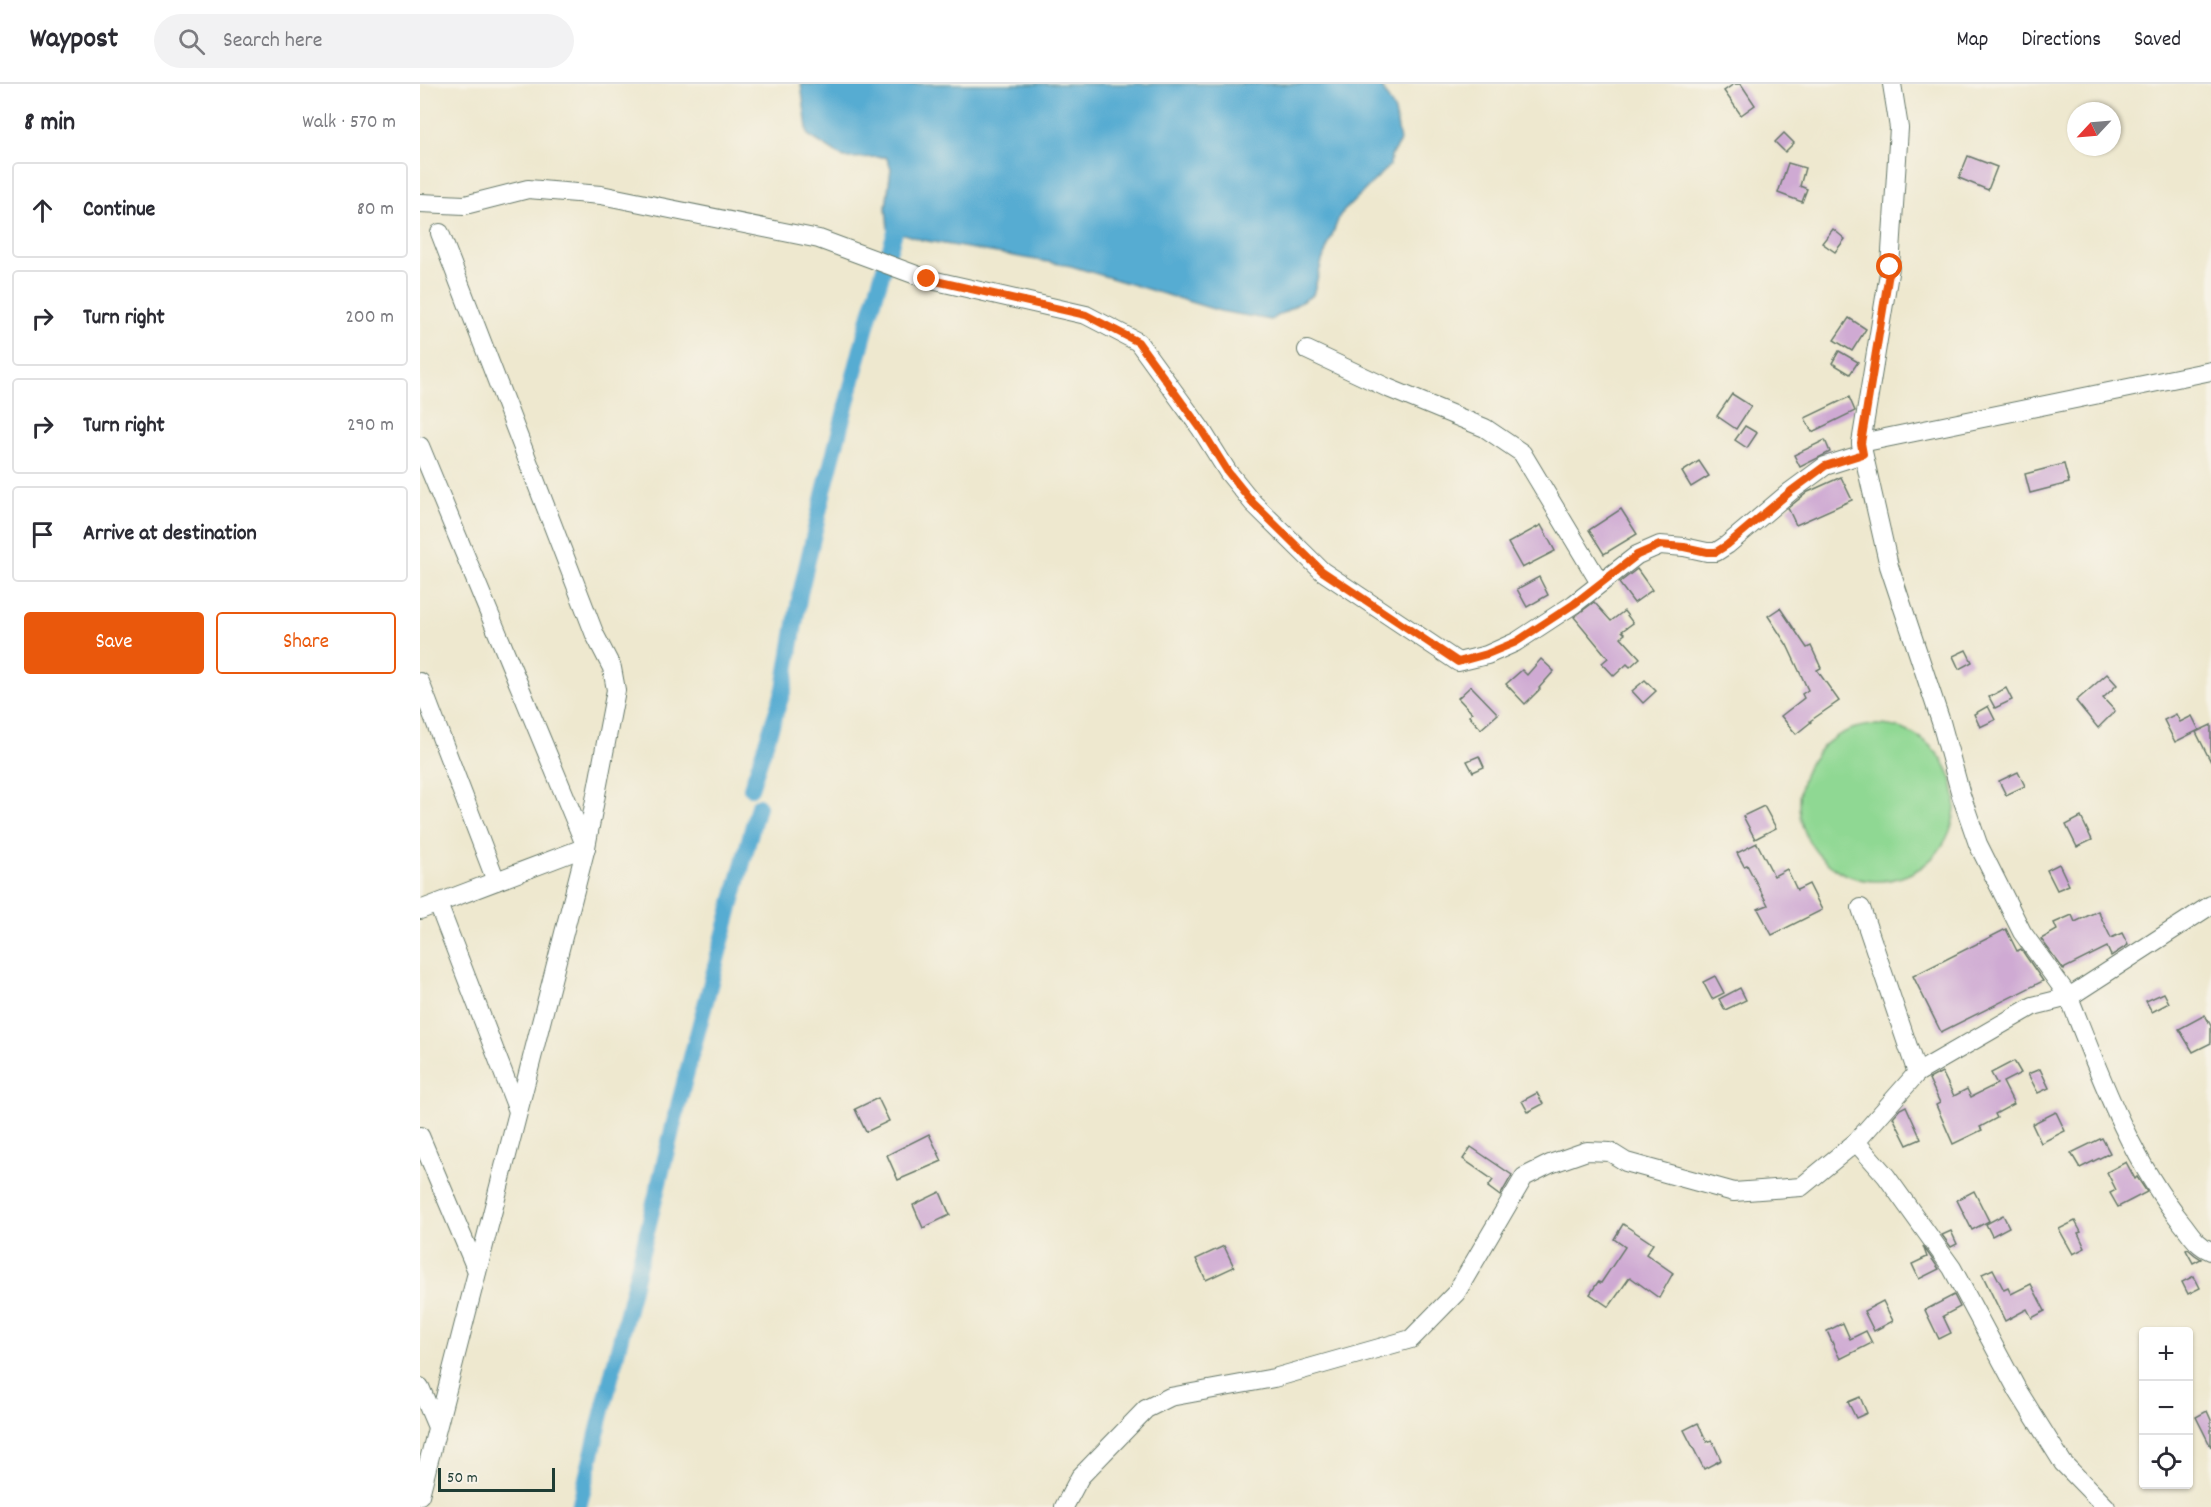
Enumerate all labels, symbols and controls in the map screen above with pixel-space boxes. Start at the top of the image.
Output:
search box [154,14,574,68]
text: Waypost [30,21,118,61]
icon: search [175,25,208,58]
text: Search here [223,26,322,57]
text: Map [1957,26,1988,56]
text: Directions [2021,26,2101,56]
text: Saved [2134,26,2181,56]
north arrow [2067,102,2121,156]
text: 8 min [24,105,75,142]
text: Walk · 570 m [302,109,396,137]
icon: ahead [26,194,59,227]
text: Continue [83,195,155,226]
text: 80 m [357,196,394,224]
route start [1876,253,1902,279]
route end [913,265,939,291]
icon: right [26,302,59,335]
text: Turn right [83,303,165,334]
text: 200 m [345,304,394,332]
icon: right [26,410,59,443]
text: Turn right [83,411,165,442]
text: 290 m [347,412,394,440]
icon: arrive [26,518,59,551]
text: Arrive at destination [83,519,257,550]
button: Save [24,612,204,674]
button: Share [216,612,396,674]
map controls [2139,1327,2193,1489]
button: + [2139,1327,2193,1381]
button: − [2139,1381,2193,1435]
button: locate [2139,1435,2193,1489]
scale bar [438,1465,555,1492]
text: 50 m [447,1467,478,1490]

